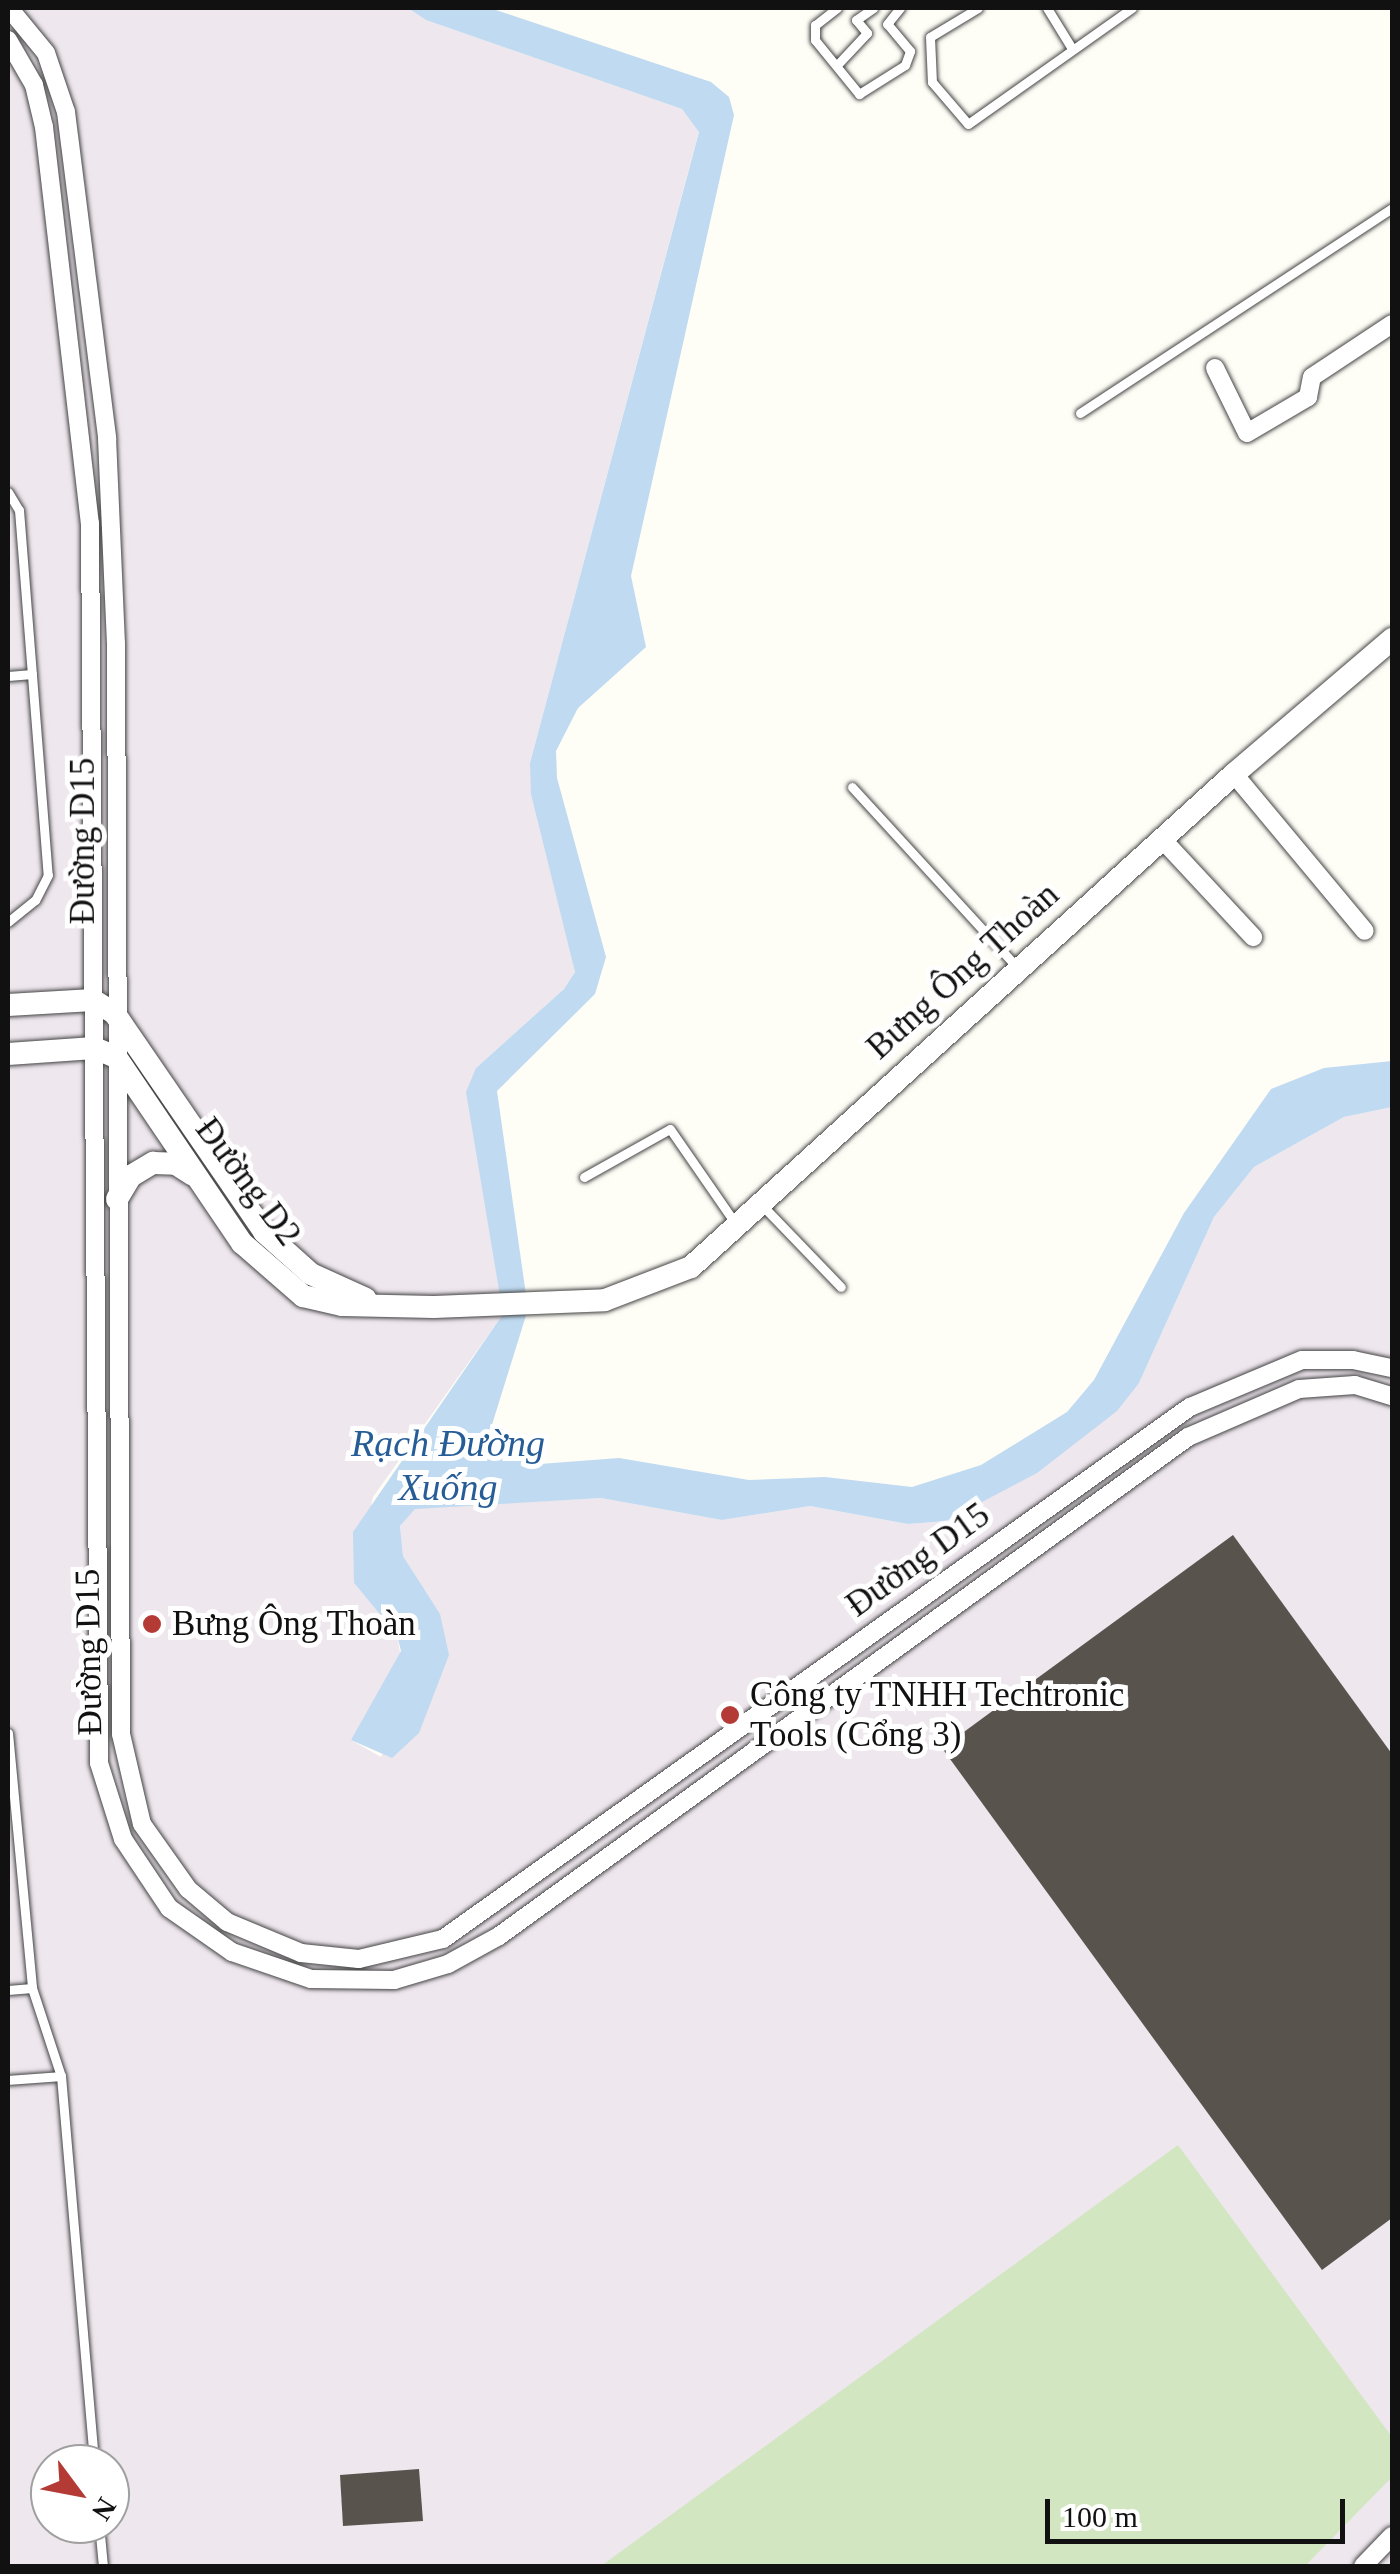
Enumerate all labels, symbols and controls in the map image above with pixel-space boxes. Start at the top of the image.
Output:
street label: Đường D15 [62,758,104,924]
street label: Bưng Ông Thoàn [858,874,1068,1068]
street label: Đường D2 [186,1110,310,1254]
water label: Rạch Đường Xuống [351,1421,545,1510]
street label: Đường D15 [838,1494,998,1626]
street label: Đường D15 [67,1568,111,1736]
place label: Bưng Ông Thoàn [172,1603,417,1645]
marker: Bưng Ông Thoàn [141,1613,163,1635]
place label: Công ty TNHH Techtronic Tools (Cổng 3) [750,1674,1126,1756]
marker: Công ty TNHH Techtronic Tools (Cổng 3) [719,1704,741,1726]
north arrow [30,2444,130,2544]
scale bar [1050,2479,1350,2541]
text: N [86,2492,123,2526]
text: 100 m [1062,2500,1138,2533]

